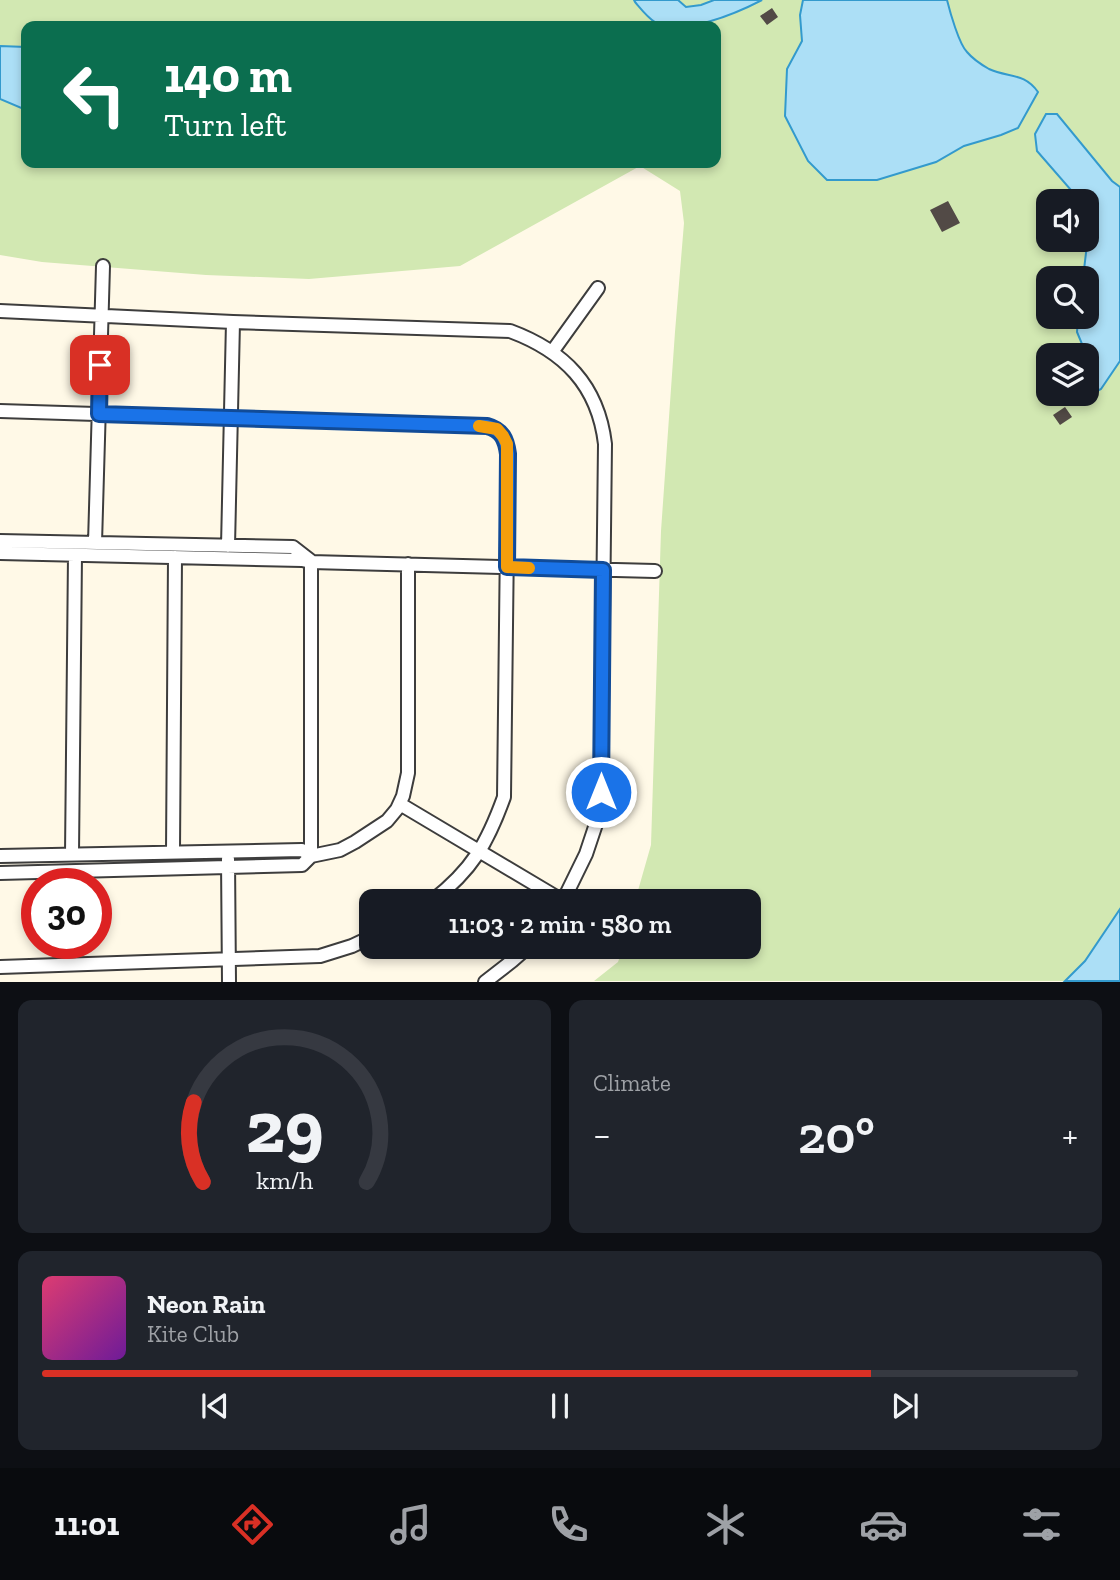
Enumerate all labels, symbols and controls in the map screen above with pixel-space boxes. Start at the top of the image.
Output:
text: 140 m [164,46,292,105]
icon: left [49,49,140,140]
text: Turn left [164,106,286,144]
map controls [1036,189,1099,406]
button: sound [1036,189,1099,252]
button: search [1036,266,1099,329]
pin [70,335,130,395]
button: layers [1036,343,1099,406]
icon: arrive [81,346,119,384]
position arrow [564,755,638,829]
speed limit sign: 30 [21,868,112,959]
text: 11:03 · 2 min · 580 m [449,908,671,940]
text: Climate [593,1069,671,1097]
text: 29 [245,1084,324,1172]
text: 20° [798,1104,875,1166]
text: − [593,1112,611,1158]
text: + [1062,1112,1078,1158]
text: km/h [256,1165,313,1195]
text: Neon Rain [147,1288,265,1320]
text: Kite Club [147,1320,239,1348]
icon: previous [196,1387,234,1425]
icon: pause [541,1387,579,1425]
icon: next [886,1387,924,1425]
icon: directions [228,1500,277,1549]
icon: music [386,1500,435,1549]
icon: phone [544,1500,593,1549]
icon: climate [701,1500,750,1549]
icon: car [859,1500,908,1549]
icon: filters [1017,1500,1066,1549]
text: 11:01 [54,1505,120,1543]

